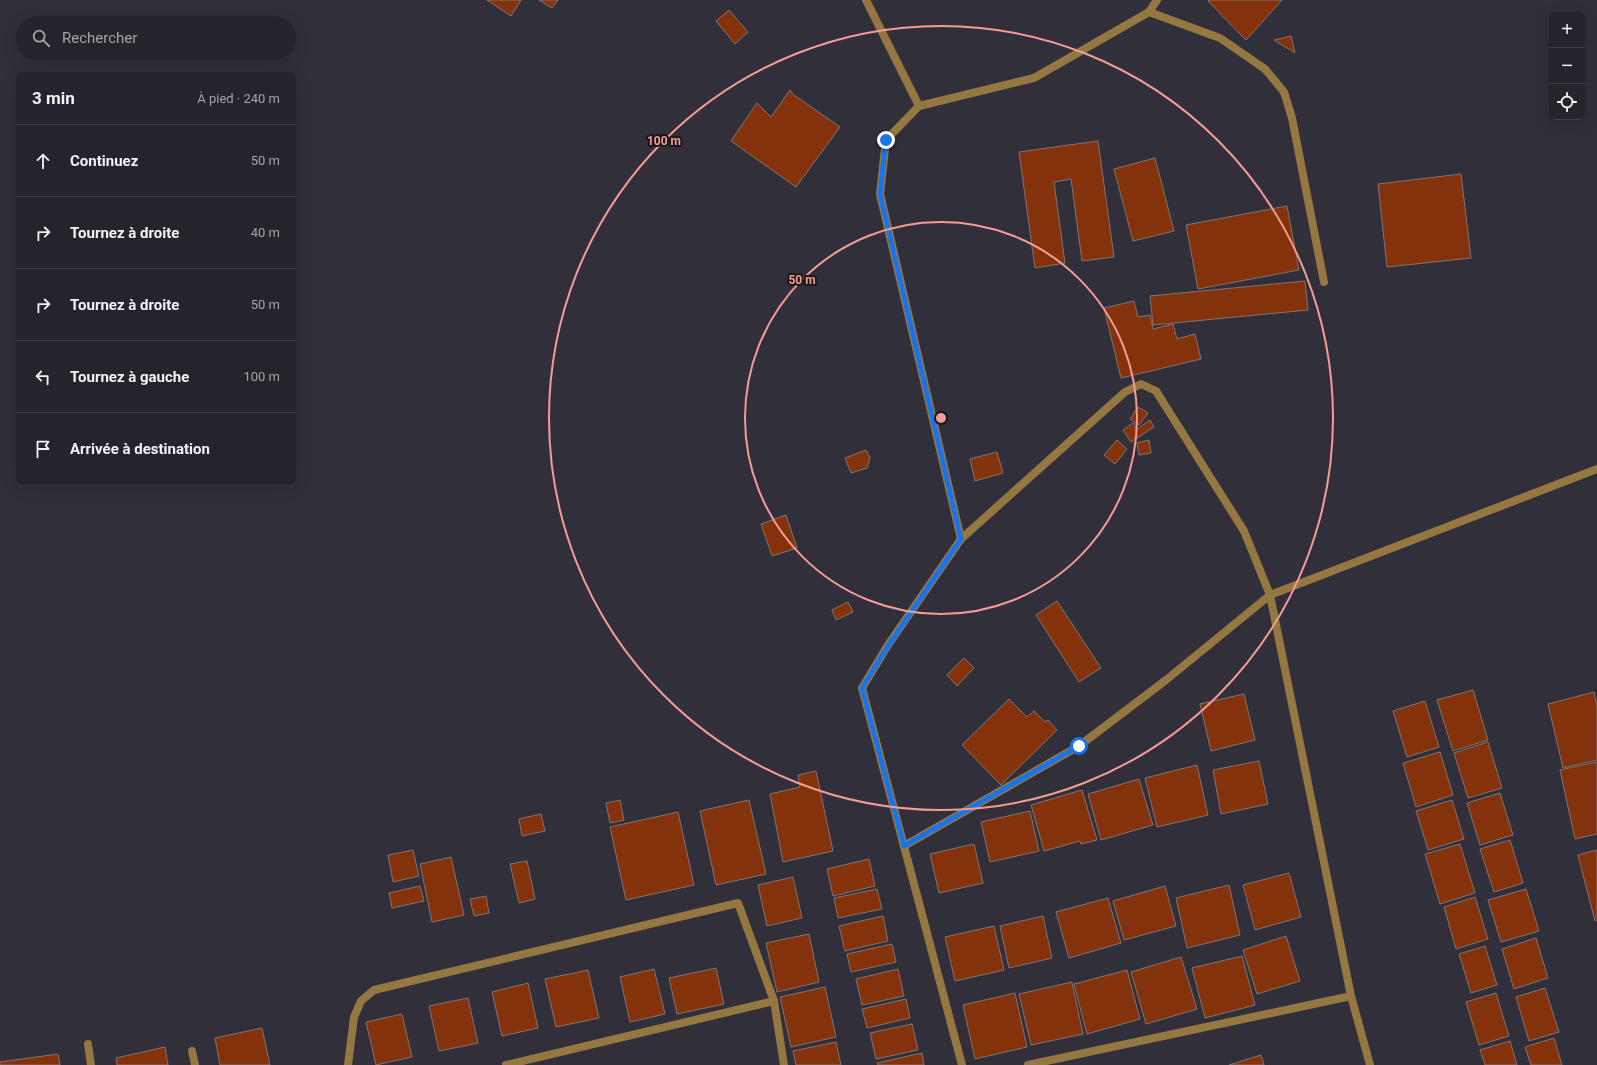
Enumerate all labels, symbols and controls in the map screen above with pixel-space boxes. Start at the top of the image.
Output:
map controls [1549,12,1585,120]
button: + [1549,12,1585,48]
search box [16,16,296,60]
icon: search [30,27,52,49]
text: Rechercher [62,29,137,47]
button: − [1549,48,1585,84]
button: locate [1549,84,1585,120]
text: 3 min [32,88,75,108]
text: À pied · 240 m [197,91,280,106]
route end [877,131,895,149]
text: 100 m [647,134,681,148]
icon: ahead [32,150,54,172]
text: Continuez [70,152,138,170]
text: 50 m [251,153,280,168]
icon: right [32,222,54,244]
text: Tournez à droite [70,224,179,242]
text: 40 m [251,225,280,240]
text: 50 m [788,273,816,287]
icon: right [32,294,54,316]
text: Tournez à droite [70,296,179,314]
text: 50 m [251,297,280,312]
icon: left [32,366,54,388]
text: Tournez à gauche [70,368,189,386]
text: 100 m [243,369,280,384]
centre of rings [934,411,948,425]
icon: arrive [32,438,54,460]
text: Arrivée à destination [70,440,210,458]
route start [1070,737,1088,755]

